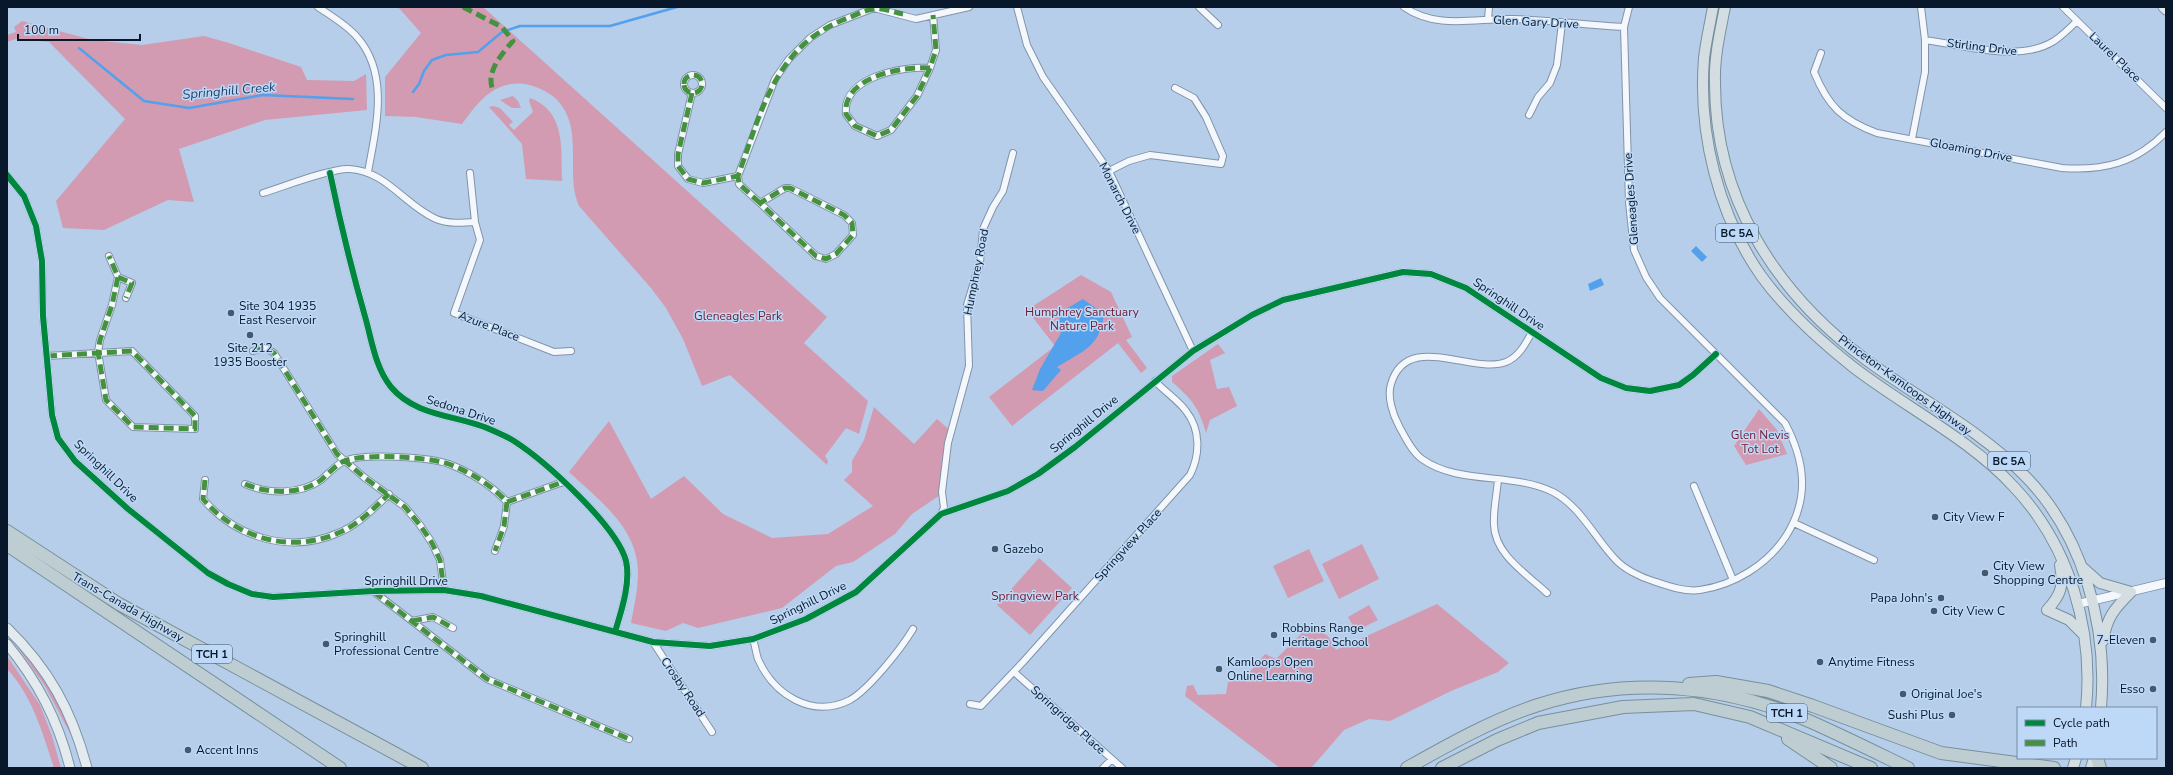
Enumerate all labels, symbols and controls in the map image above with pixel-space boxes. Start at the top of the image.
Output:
street label: Glen Gary Drive [1493,12,1579,32]
scale bar [18,16,140,42]
text: 100 m [24,22,59,38]
street label: Laurel Place [2086,28,2144,86]
street label: Stirling Drive [1946,35,2018,59]
water label: Springhill Creek [182,78,277,104]
street label: Gloaming Drive [1928,134,2014,166]
street label: Gleneagles Drive [1620,152,1642,246]
street label: Monarch Drive [1095,160,1145,236]
road number: BC 5A [1716,224,1758,242]
street label: Humphrey Road [960,227,992,317]
street label: Springhill Drive [1470,274,1548,334]
place label: Site 304 1935 East Reservoir [239,298,317,328]
park label: Humphrey Sanctuary Nature Park [1025,304,1140,334]
street label: Azure Place [456,307,522,345]
marker: Site 304 1935 East Reservoir [226,308,236,318]
park label: Gleneagles Park [694,308,783,324]
marker: Site 212 1935 Booster [245,330,255,340]
street label: Princeton-Kamloops Highway [1835,331,1975,439]
place label: Site 212 1935 Booster [213,340,288,370]
street label: Sedona Drive [424,391,498,429]
street label: Springhill Drive [1046,391,1122,457]
park label: Glen Nevis Tot Lot [1731,427,1789,457]
street label: Springhill Drive [70,436,142,506]
road number: BC 5A [1988,452,2030,470]
street label: Springview Place [1091,505,1165,585]
place label: City View F [1943,509,2005,525]
marker: City View F [1930,512,1940,522]
place label: Gazebo [1003,541,1044,557]
marker: Gazebo [990,544,1000,554]
place label: City View Shopping Centre [1993,558,2083,588]
street label: Trans-Canada Highway [69,568,188,646]
marker: City View Shopping Centre [1980,568,1990,578]
street label: Springhill Drive [364,573,448,589]
street label: Springhill Drive [767,577,849,629]
park label: Springview Park [991,588,1080,604]
place label: Papa John's [1870,590,1933,606]
marker: Papa John's [1936,593,1946,603]
place label: City View C [1942,603,2005,619]
marker: City View C [1929,606,1939,616]
place label: Robbins Range Heritage School [1282,620,1369,650]
place label: Springhill Professional Centre [334,629,439,659]
marker: Robbins Range Heritage School [1269,630,1279,640]
place label: 7-Eleven [2097,632,2145,648]
marker: 7-Eleven [2148,635,2158,645]
marker: Springhill Professional Centre [321,639,331,649]
road number: TCH 1 [192,645,232,663]
street label: Crosby Road [657,654,709,720]
place label: Kamloops Open Online Learning [1227,654,1313,684]
place label: Anytime Fitness [1828,654,1915,670]
marker: Anytime Fitness [1815,657,1825,667]
marker: Kamloops Open Online Learning [1214,664,1224,674]
place label: Esso [2120,681,2145,697]
street label: Springridge Place [1027,682,1109,758]
marker: Esso [2148,684,2158,694]
place label: Original Joe's [1911,686,1983,702]
marker: Original Joe's [1898,689,1908,699]
road number: TCH 1 [1767,704,1807,722]
place label: Sushi Plus [1888,707,1944,723]
legend [2017,707,2157,759]
marker: Sushi Plus [1947,710,1957,720]
text: Cycle path [2053,715,2110,731]
text: Path [2053,735,2078,751]
place label: Accent Inns [196,742,259,758]
marker: Accent Inns [183,745,193,755]

